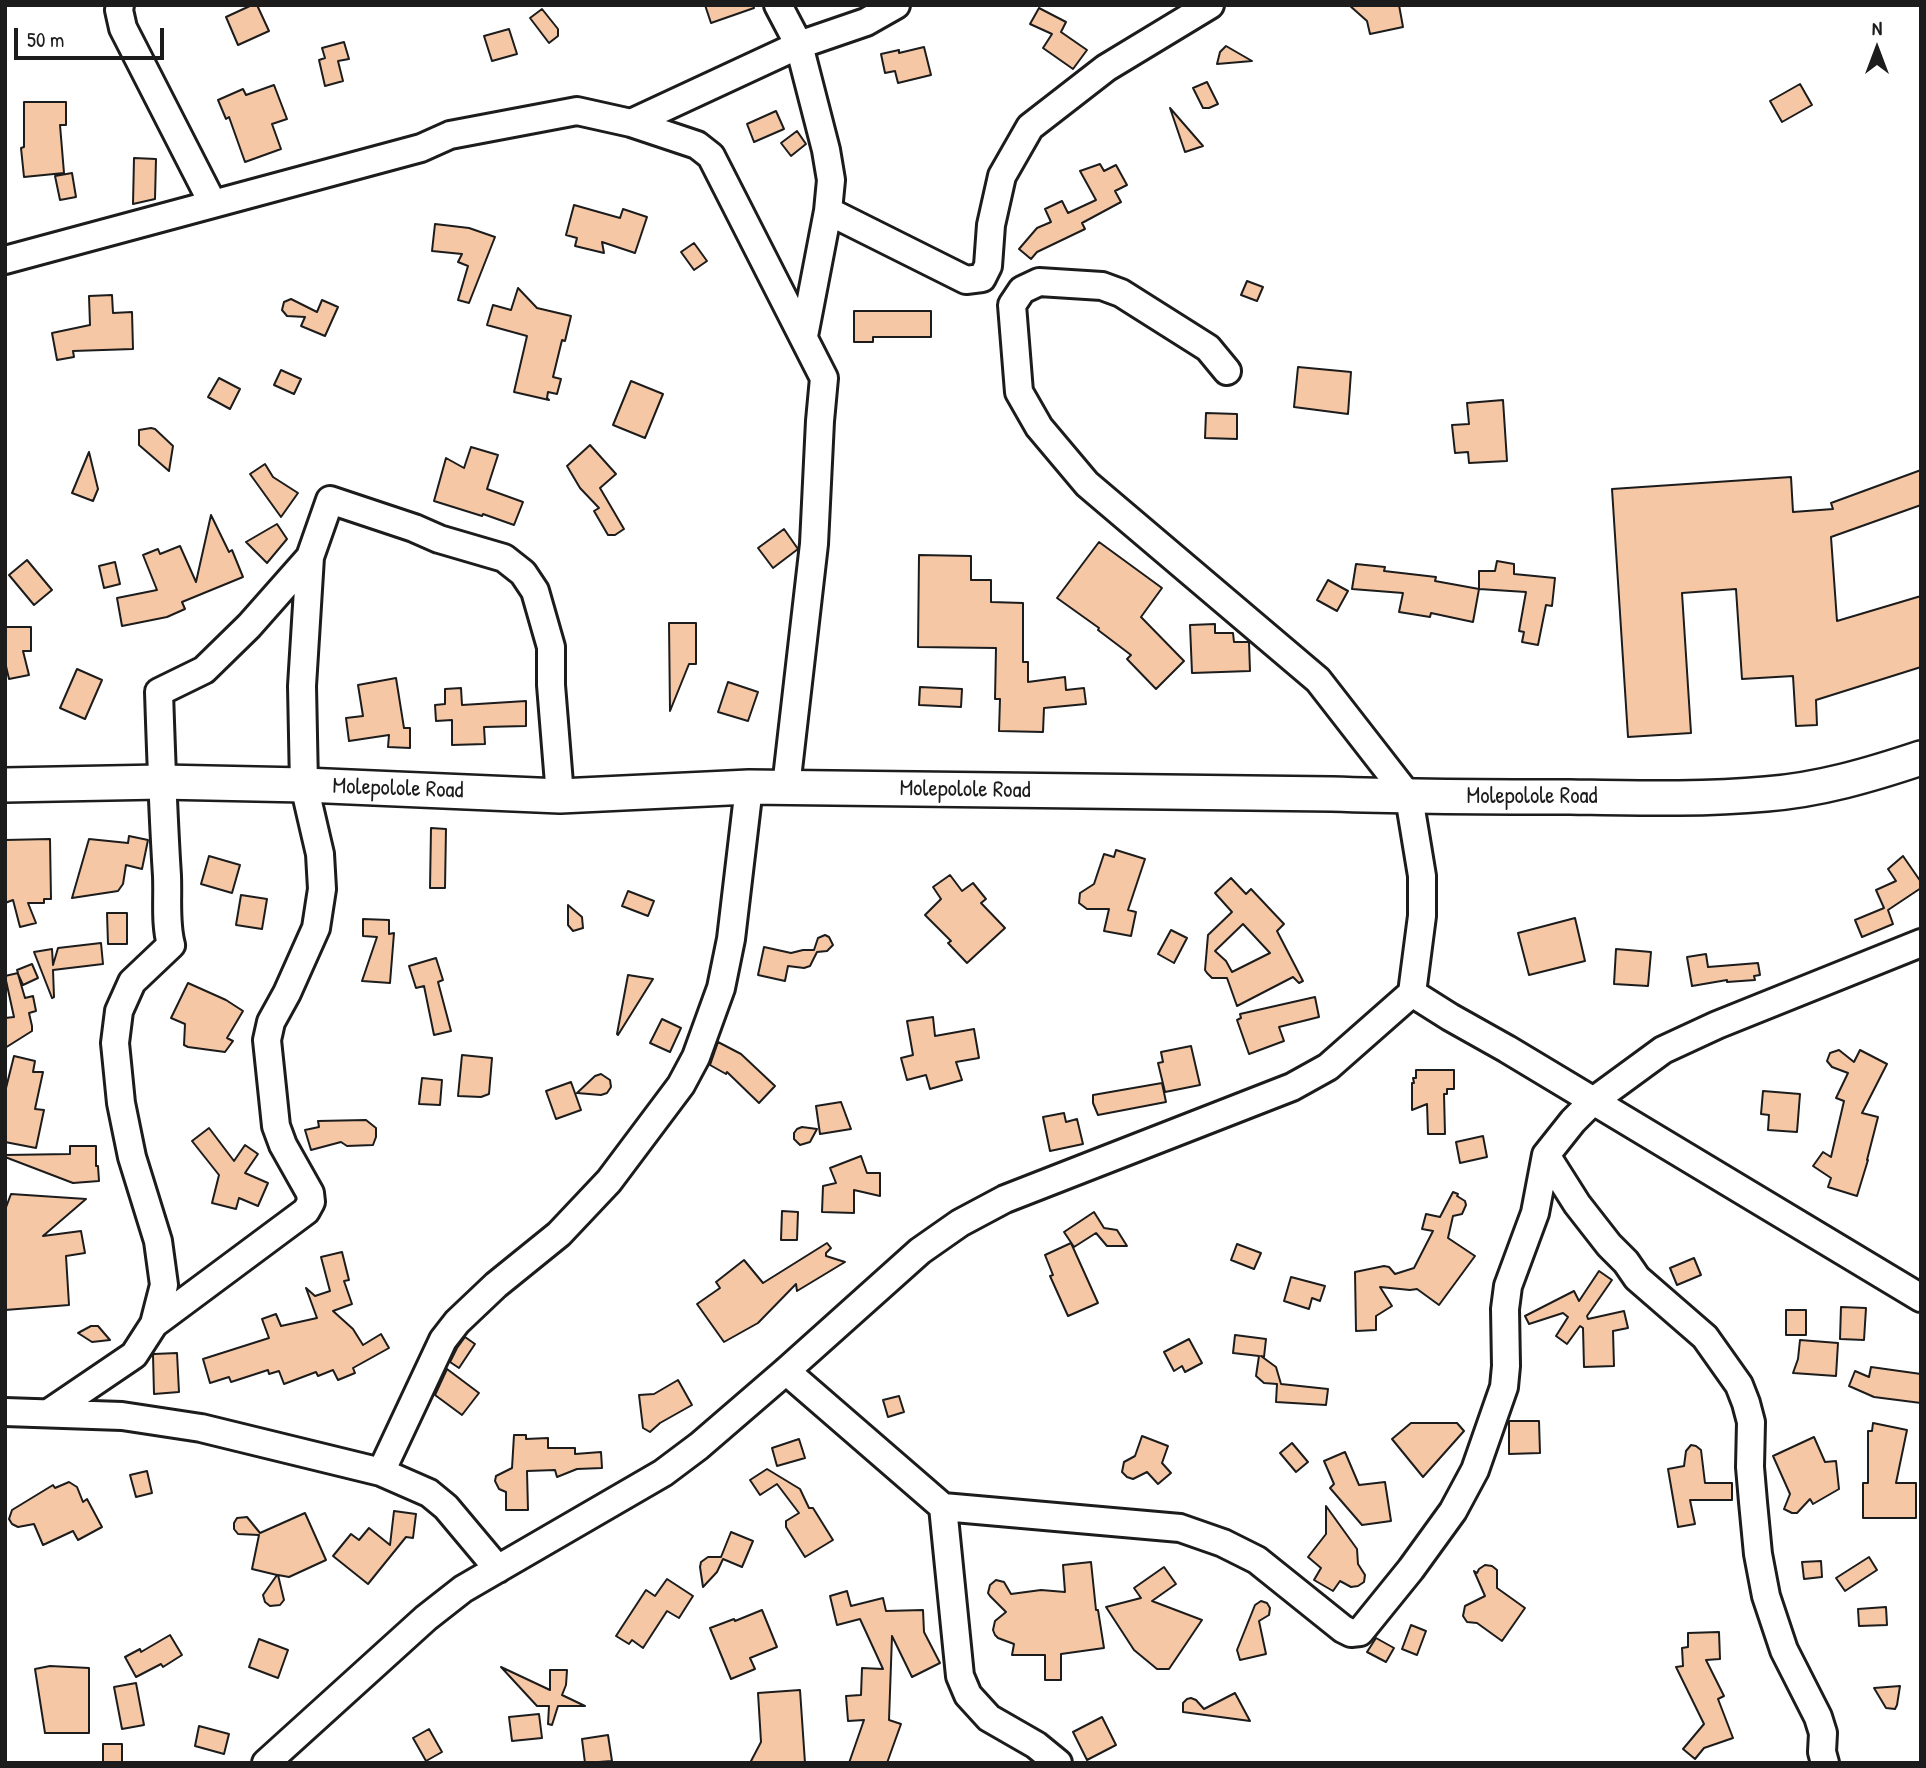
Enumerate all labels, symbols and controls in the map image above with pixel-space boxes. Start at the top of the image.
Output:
scale bar [18,14,168,58]
north arrow [1842,14,1912,84]
text: N [1872,15,1882,41]
text: 50 m [27,25,64,54]
street label: Molepolole Road [332,773,464,805]
street label: Molepolole Road [899,775,1031,805]
street label: Molepolole Road [1467,783,1597,811]

